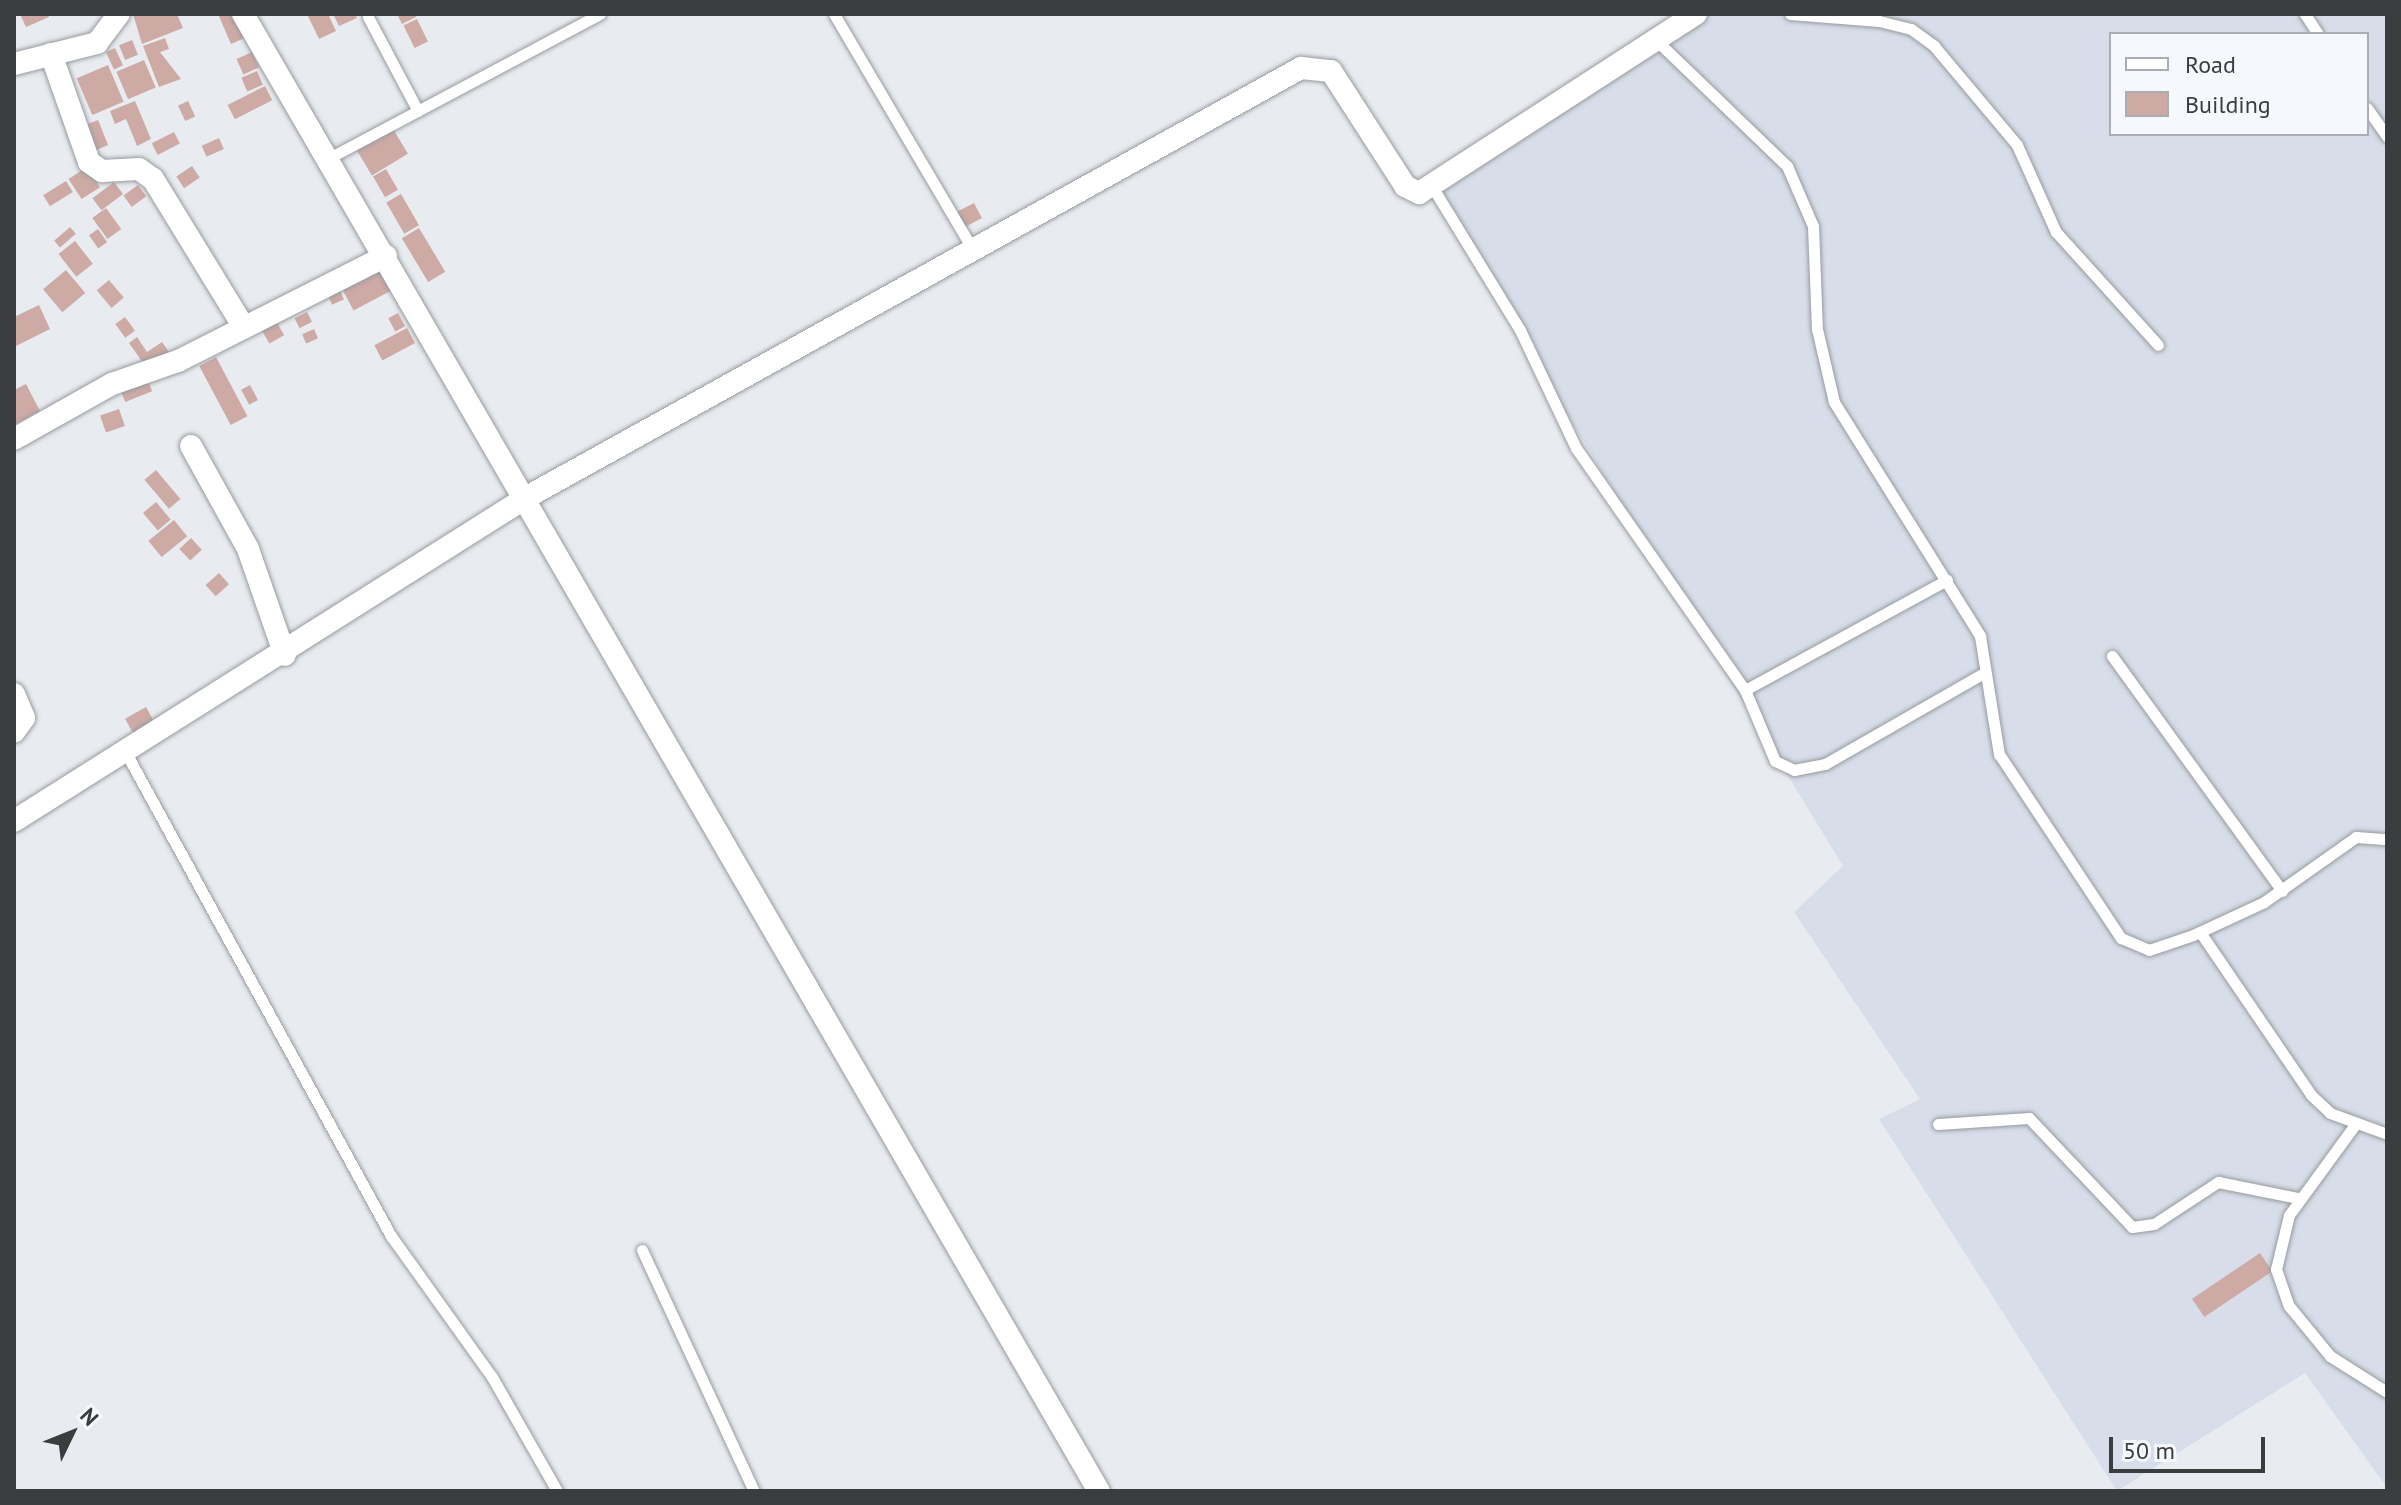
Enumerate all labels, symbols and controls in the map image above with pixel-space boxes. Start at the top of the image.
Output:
legend [2109,32,2369,136]
text: Road [2185,49,2236,80]
text: Building [2185,89,2271,120]
north arrow [32,1393,112,1473]
text: N [74,1402,105,1431]
scale bar [2113,1421,2269,1471]
text: 50 m [2123,1435,2175,1466]

